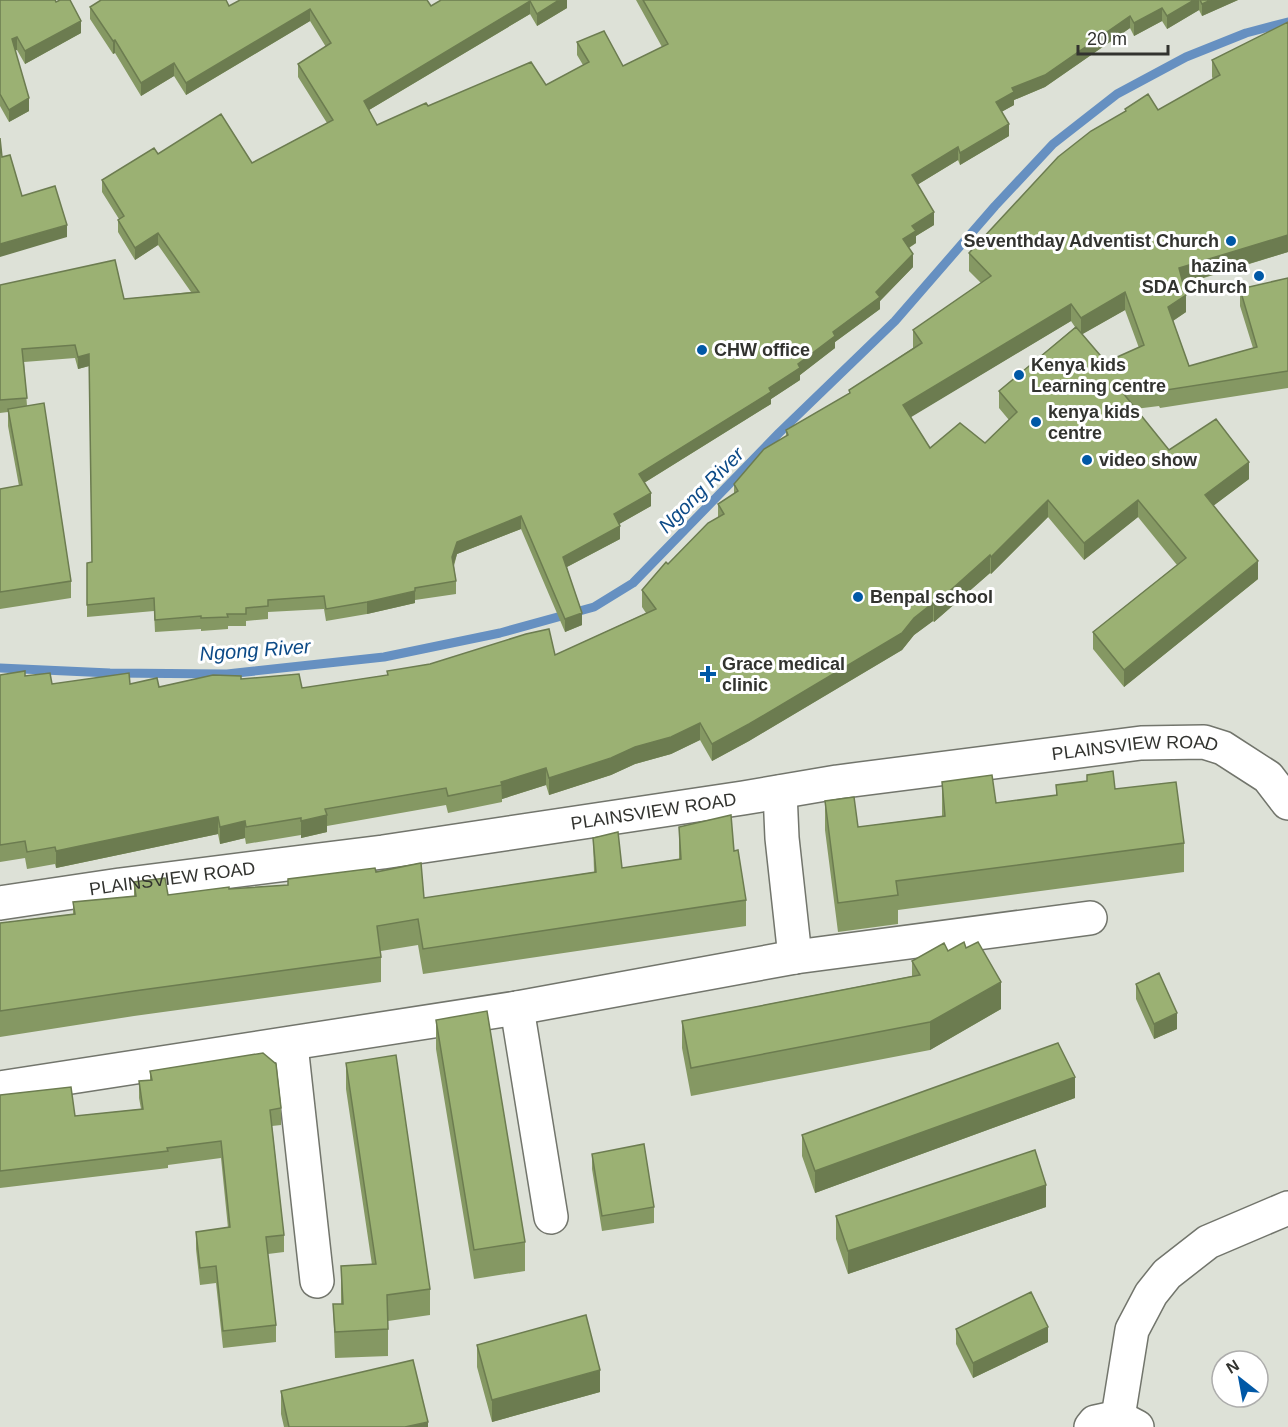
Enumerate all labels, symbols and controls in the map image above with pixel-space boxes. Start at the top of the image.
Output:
scale bar [1078,18,1168,56]
text: 20 m [1087,29,1127,49]
place label: Seventhday Adventist Church [964,231,1219,251]
marker: Seventhday Adventist Church [1224,234,1238,248]
place label: hazina SDA Church [1142,256,1248,297]
marker: hazina SDA Church [1252,269,1266,283]
place label: CHW office [714,340,810,360]
marker: CHW office [695,343,709,357]
place label: Kenya kids Learning centre [1031,355,1166,396]
marker: Kenya kids Learning centre [1012,368,1026,382]
place label: kenya kids centre [1048,402,1140,443]
marker: kenya kids centre [1029,415,1043,429]
water label: Ngong River [654,442,749,537]
place label: video show [1099,450,1198,470]
marker: video show [1080,453,1094,467]
place label: Benpal school [870,587,993,607]
marker: Benpal school [851,590,865,604]
water label: Ngong River [199,635,313,665]
place label: Grace medical clinic [722,654,845,695]
marker: Grace medical clinic [699,665,717,683]
street label: PLAINSVIEW ROAD [1051,732,1221,764]
street label: PLAINSVIEW ROAD [569,789,738,834]
street label: PLAINSVIEW ROAD [88,858,256,899]
north arrow [1210,1349,1270,1409]
text: N [1223,1356,1242,1377]

